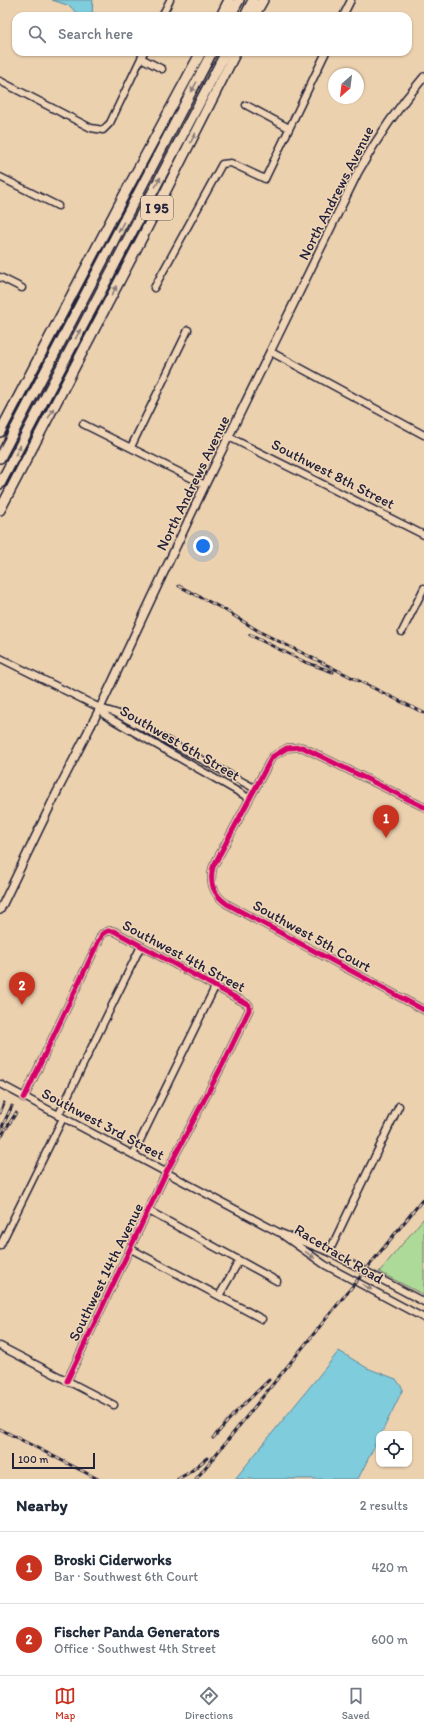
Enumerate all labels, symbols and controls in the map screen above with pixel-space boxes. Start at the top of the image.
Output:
search box [12,12,412,56]
icon: search [26,23,48,45]
text: Search here [58,25,133,43]
north arrow [328,68,364,104]
one-way arrow [190,81,197,92]
street label: North Andrews Avenue [294,123,378,263]
one-way arrow [190,132,196,144]
one-way arrow [155,176,161,188]
road number: I 95 [141,196,173,220]
one-way arrow [117,221,124,232]
one-way arrow [111,285,118,297]
one-way arrow [75,329,81,340]
one-way arrow [47,408,54,419]
street label: North Andrews Avenue [153,413,233,553]
street label: Southwest 8th Street [268,435,398,513]
one-way arrow [15,444,21,455]
your location [193,536,213,556]
street label: Southwest 6th Street [117,701,244,785]
pin: 1 [373,805,399,838]
street label: Southwest 5th Court [250,896,375,976]
street label: Southwest 4th Street [119,916,249,996]
pin: 2 [9,972,35,1005]
street label: Southwest 3rd Street [39,1084,168,1164]
street label: Southwest 14th Avenue [65,1200,147,1344]
street label: Racetrack Road [291,1220,387,1288]
one-way arrow [305,1251,315,1259]
one-way arrow [361,1284,373,1291]
map controls [376,1431,412,1467]
button: locate [376,1431,412,1467]
scale bar [12,1451,95,1470]
text: 100 m [18,1453,48,1466]
text: Nearby [16,1495,68,1515]
text: 2 results [360,1498,408,1513]
text: Broski Ciderworks [54,1551,172,1569]
text: 1 [26,1560,32,1575]
text: 420 m [371,1560,408,1575]
text: Bar · Southwest 6th Court [54,1569,198,1584]
text: Fischer Panda Generators [54,1623,220,1641]
text: 2 [26,1632,32,1647]
text: 600 m [371,1632,408,1647]
text: Office · Southwest 4th Street [54,1641,216,1656]
tab: Map [54,1685,76,1722]
tab: Directions [185,1685,233,1722]
tab: Saved [342,1685,370,1722]

